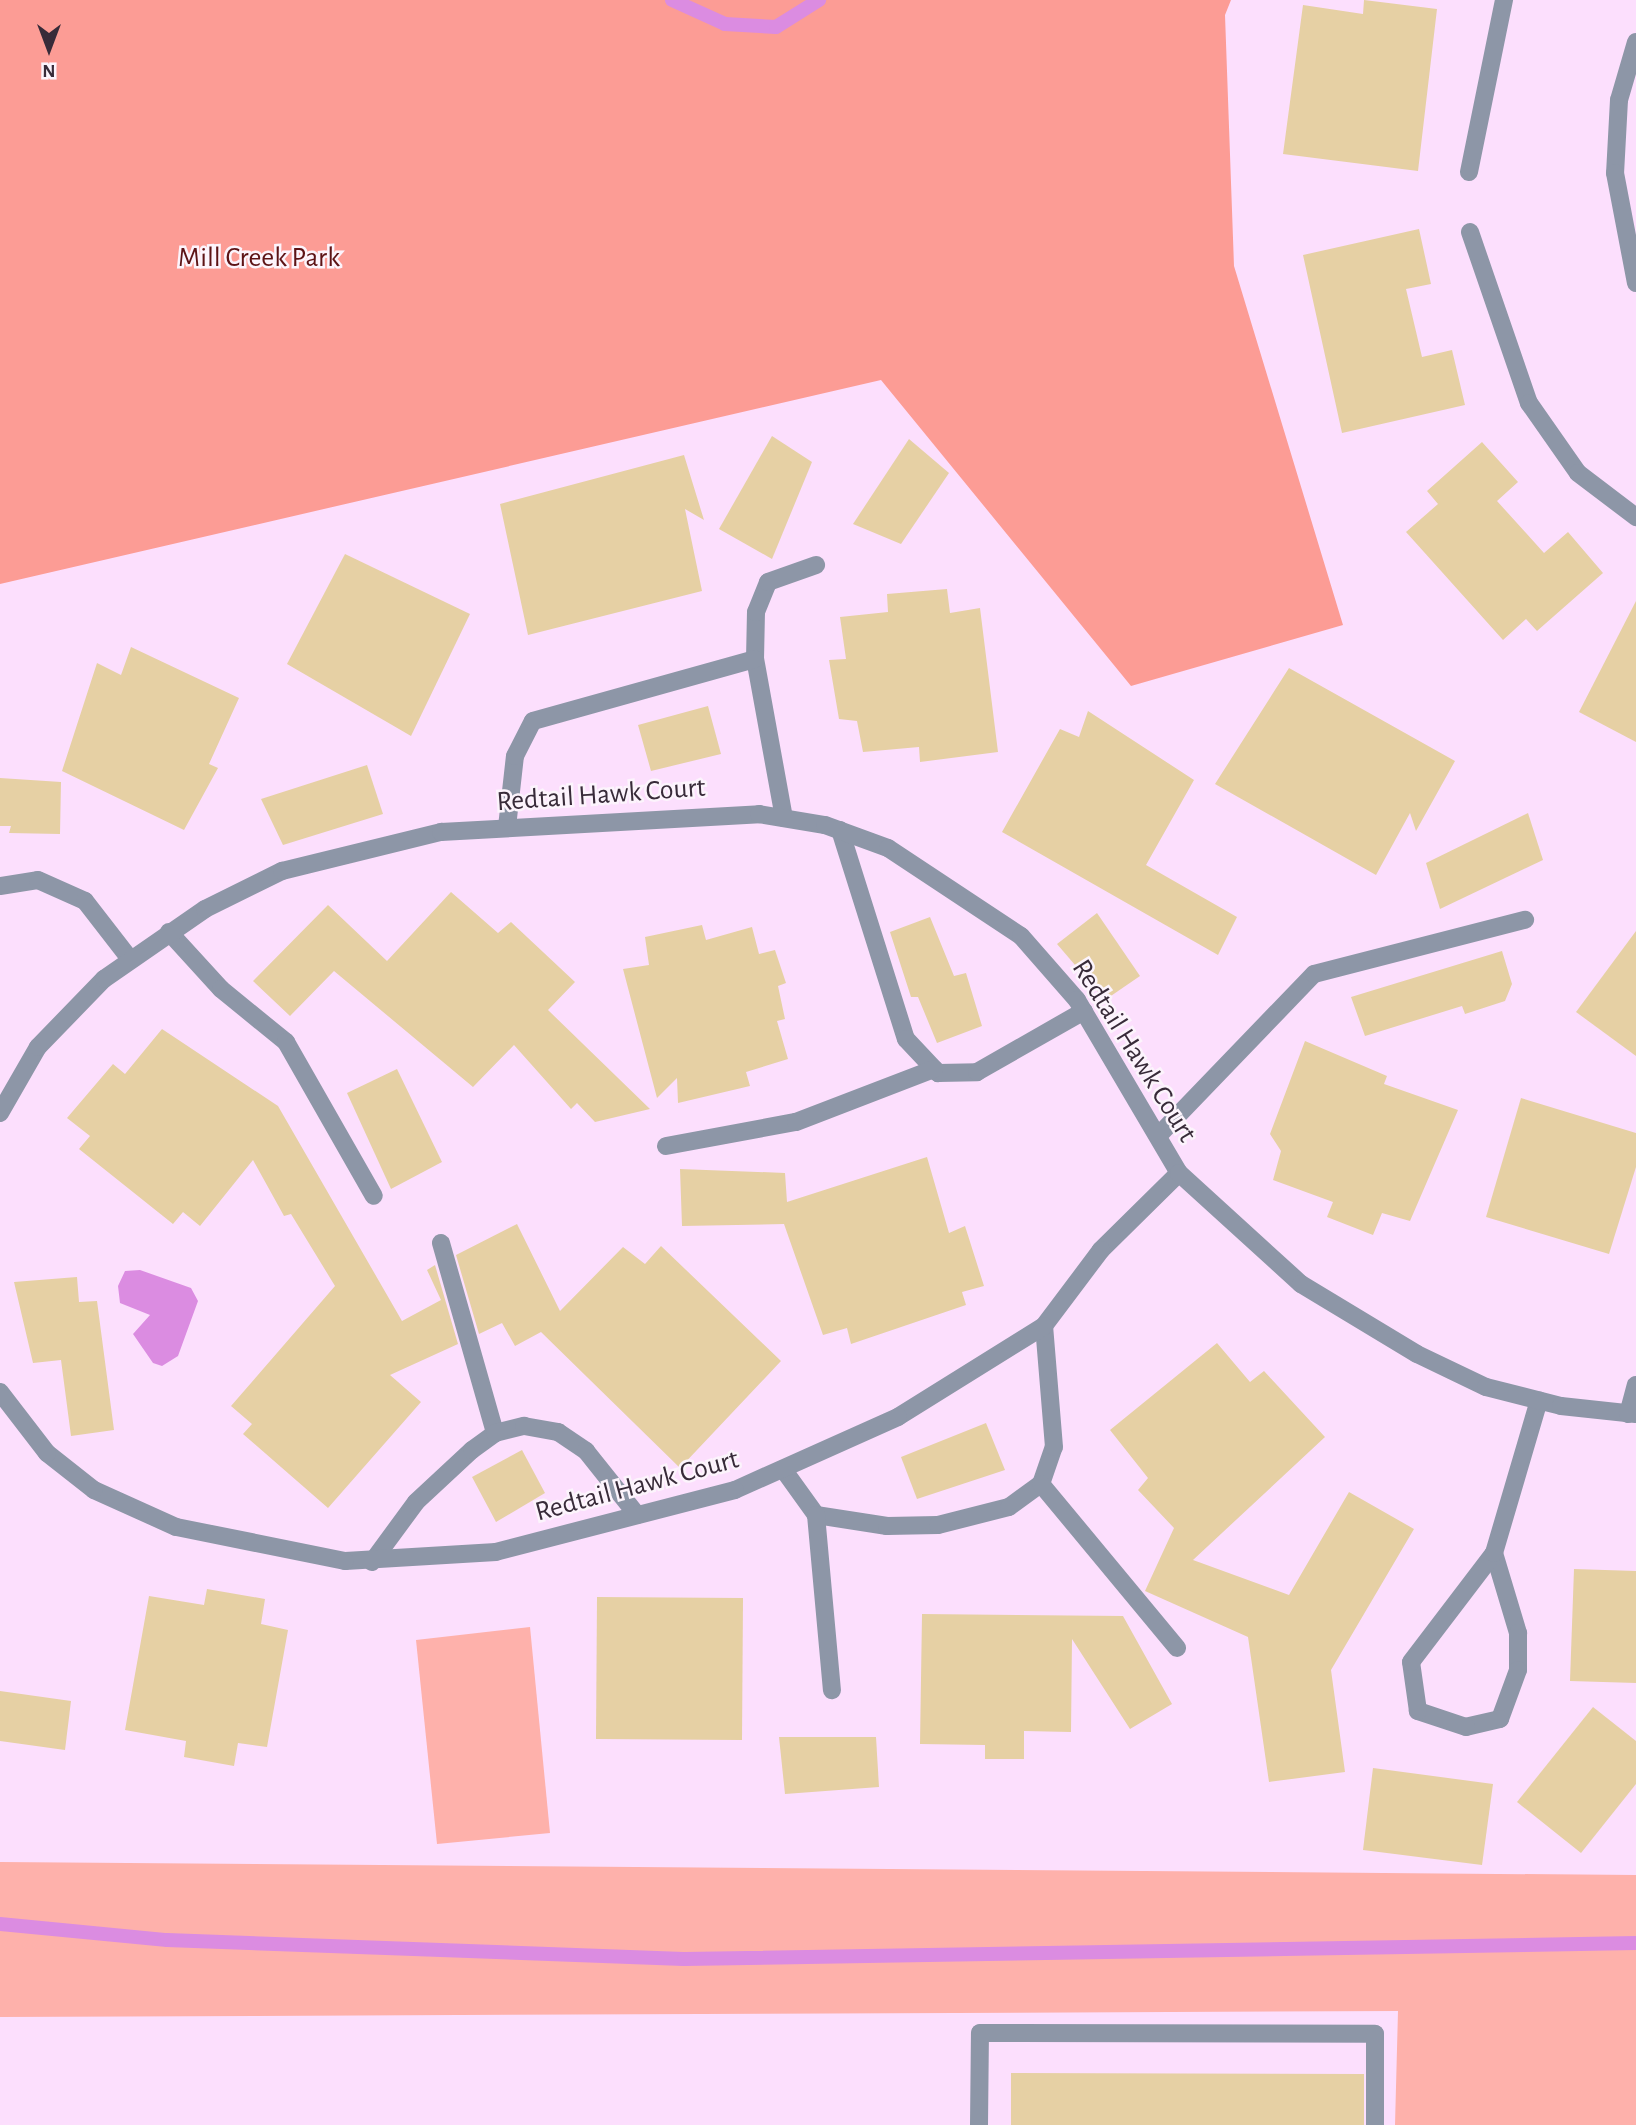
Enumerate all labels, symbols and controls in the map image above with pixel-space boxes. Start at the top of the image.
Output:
north arrow [14,14,84,84]
text: N [42,61,56,80]
park label: Mill Creek Park [178,241,340,275]
street label: Redtail Hawk Court [495,771,707,819]
street label: Redtail Hawk Court [1064,953,1204,1149]
street label: Redtail Hawk Court [532,1443,742,1529]

